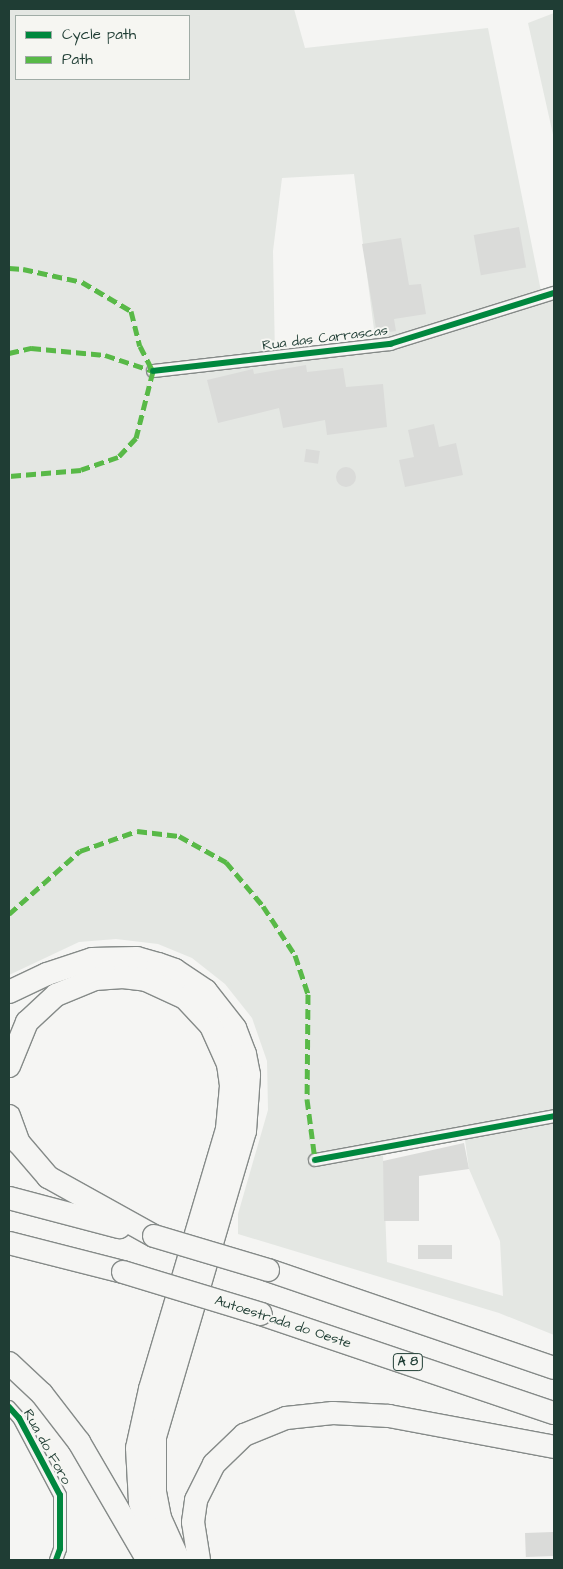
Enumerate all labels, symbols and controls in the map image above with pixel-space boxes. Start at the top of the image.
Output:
legend [15,15,190,80]
text: Cycle path [62,24,136,45]
text: Path [62,49,93,70]
street label: Rua das Carrascas [261,322,389,354]
street label: Autoestrada do Oeste [213,1292,353,1352]
road number: A 8 [392,1352,424,1371]
street label: Rua do Foro [19,1406,75,1488]

